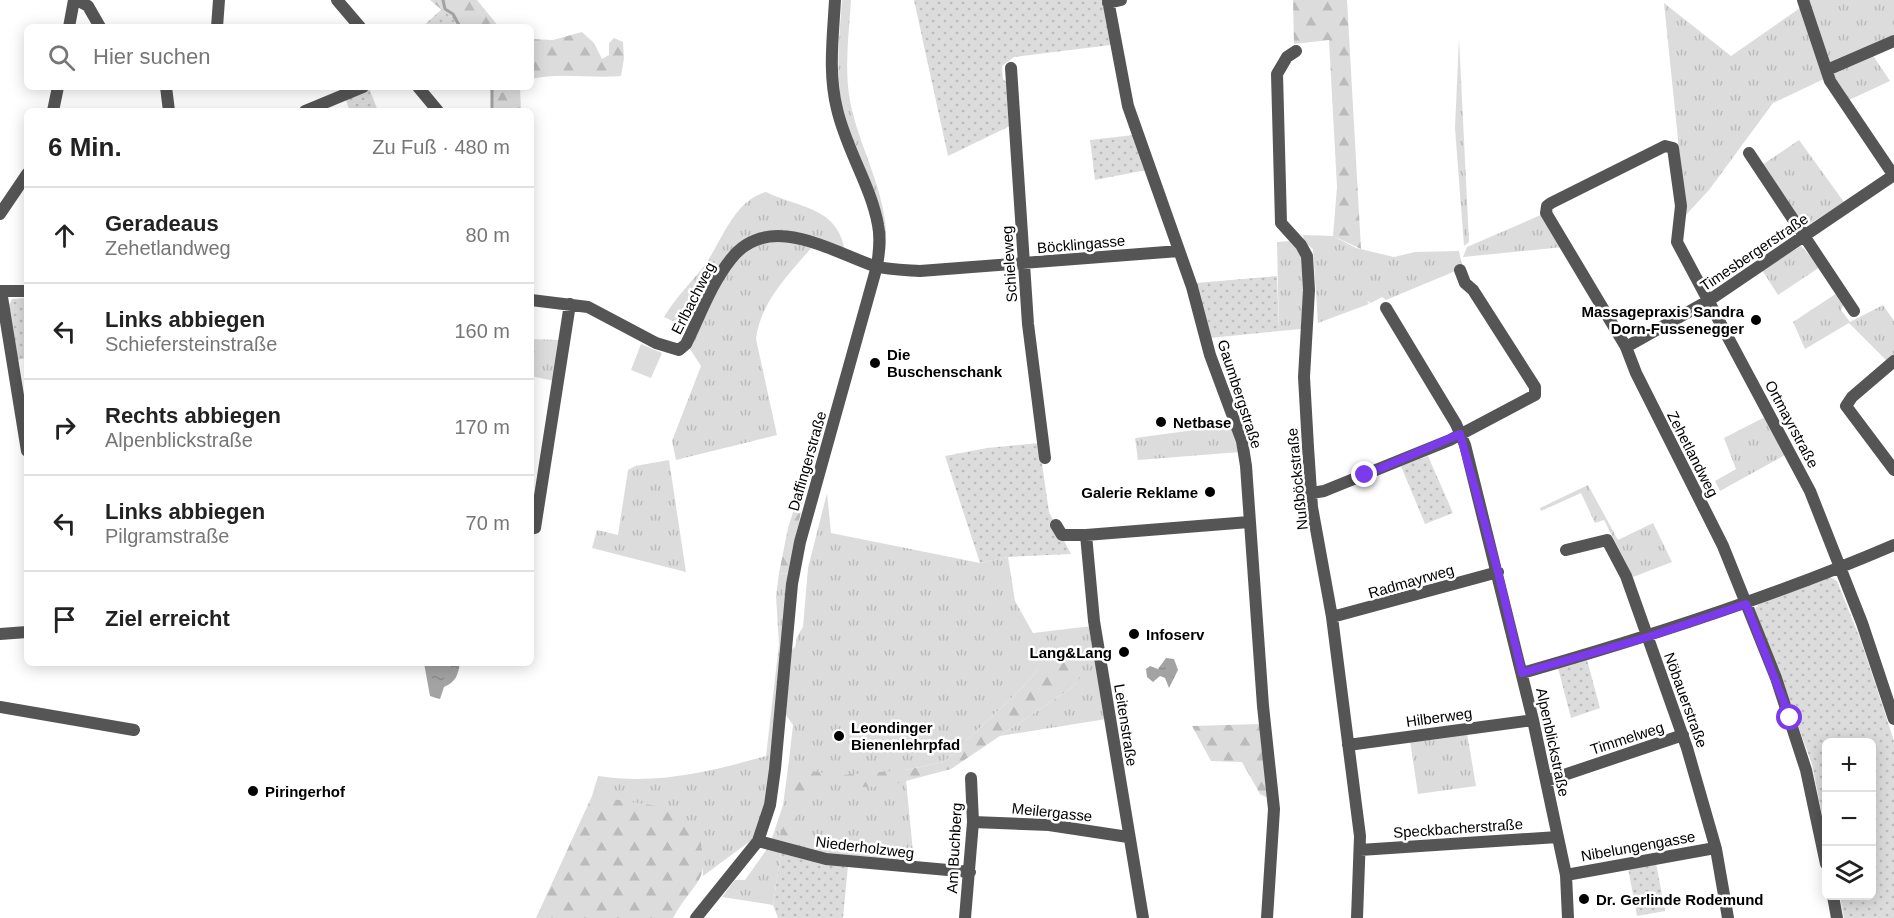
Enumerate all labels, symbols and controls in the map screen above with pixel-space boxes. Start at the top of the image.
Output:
search box [24,24,534,90]
icon: search [45,41,78,74]
text: Hier suchen [93,44,210,69]
text: 6 Min. [48,132,122,162]
text: Zu Fuß · 480 m [372,136,510,158]
street label: Timesbergerstraße [1697,210,1811,294]
text: Geradeaus [105,211,219,236]
icon: ahead [48,219,81,252]
text: 80 m [466,224,510,246]
street label: Schieleweg [998,225,1020,303]
street label: Böcklingasse [1036,232,1126,256]
text: Zehetlandweg [105,237,231,259]
street label: Erlbachweg [668,259,718,337]
place label: Massagepraxis Sandra Dorn-Fussenegger [1581,303,1745,337]
text: Links abbiegen [105,307,265,332]
marker: Massagepraxis Sandra Dorn-Fussenegger [1749,313,1763,327]
icon: left [48,315,81,348]
text: 160 m [454,320,510,342]
text: Schiefersteinstraße [105,333,277,355]
street label: Gaumbergstraße [1214,337,1266,451]
place label: Die Buschenschank [887,346,1003,380]
marker: Die Buschenschank [868,356,882,370]
street label: Ortmayrstraße [1762,377,1822,471]
text: Rechts abbiegen [105,403,281,428]
street label: Zehetlandweg [1664,408,1722,500]
street label: Daffingerstraße [785,409,829,513]
icon: right [48,411,81,444]
place label: Netbase [1173,414,1231,431]
marker: Netbase [1154,415,1168,429]
text: 170 m [454,416,510,438]
street label: Nußböckstraße [1283,427,1311,531]
text: Alpenblickstraße [105,429,253,451]
route end [1351,461,1377,487]
place label: Galerie Reklame [1081,484,1198,501]
marker: Galerie Reklame [1203,485,1217,499]
text: Links abbiegen [105,499,265,524]
icon: left [48,507,81,540]
text: 70 m [466,512,510,534]
text: Pilgramstraße [105,525,229,547]
street label: Radmayrweg [1366,561,1456,601]
icon: arrive [48,603,81,636]
text: Ziel erreicht [105,606,230,631]
place label: Infoserv [1146,626,1205,643]
marker: Infoserv [1127,627,1141,641]
place label: Lang&Lang [1030,644,1112,661]
marker: Lang&Lang [1117,645,1131,659]
street label: Nöbauerstraße [1661,650,1711,750]
street label: Leitenstraße [1111,682,1141,768]
street label: Alpenblickstraße [1533,686,1573,798]
street label: Hilberweg [1405,704,1473,730]
route start [1776,704,1802,730]
street label: Timmelweg [1588,718,1666,758]
place label: Leondinger Bienenlehrpfad [851,719,960,753]
marker: Leondinger Bienenlehrpfad [832,729,846,743]
map controls [1822,738,1876,900]
button: + [1822,738,1876,792]
place label: Piringerhof [265,783,346,800]
marker: Piringerhof [246,784,260,798]
button: − [1822,792,1876,846]
street label: Meilergasse [1011,799,1093,825]
street label: Am Buchberg [943,802,965,894]
street label: Speckbacherstraße [1393,815,1523,841]
street label: Nibelungengasse [1579,828,1697,864]
street label: Niederholzweg [815,833,915,861]
button: layers [1822,846,1876,900]
place label: Dr. Gerlinde Rodemund [1596,891,1764,908]
marker: Dr. Gerlinde Rodemund [1577,892,1591,906]

